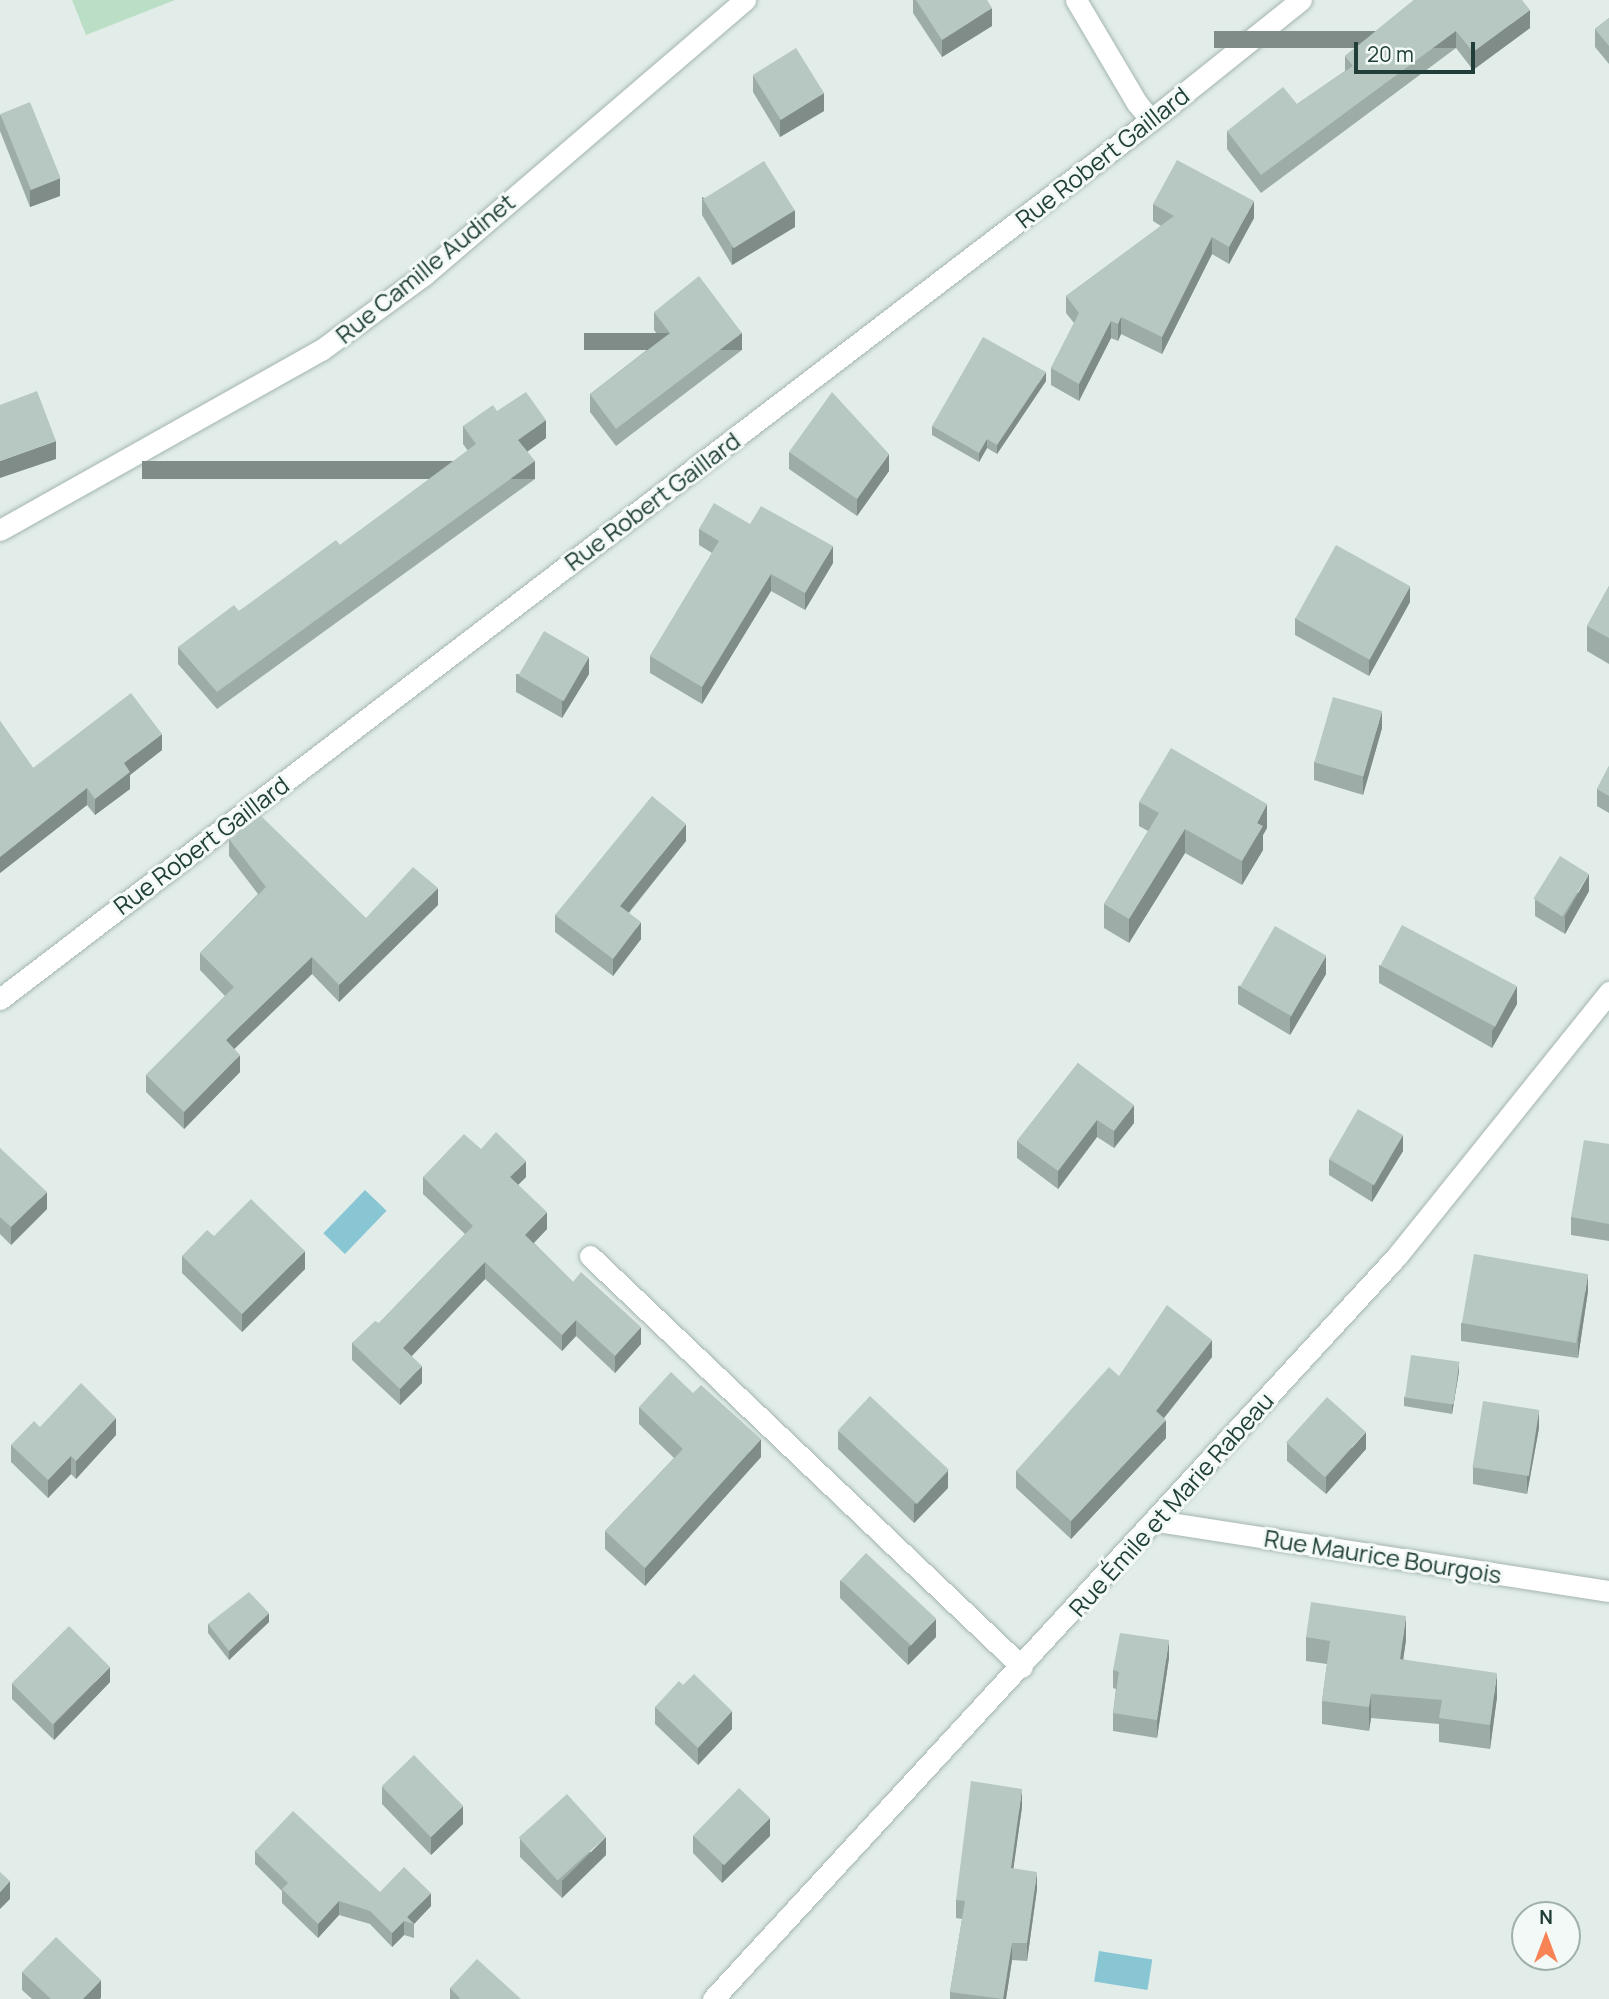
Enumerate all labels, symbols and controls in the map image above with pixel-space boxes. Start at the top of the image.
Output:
scale bar [1357,28,1478,72]
text: 20 m [1367,40,1414,68]
street label: Rue Robert Gaillard [1010,80,1194,234]
street label: Rue Camille Audinet [330,187,520,349]
street label: Rue Robert Gaillard [559,426,745,576]
street label: Rue Robert Gaillard [108,770,294,920]
street label: Rue Émile et Marie Rabeau [1063,1386,1279,1622]
street label: Rue Maurice Bourgois [1262,1523,1504,1589]
north arrow [1511,1901,1581,1971]
text: N [1539,1904,1553,1930]

